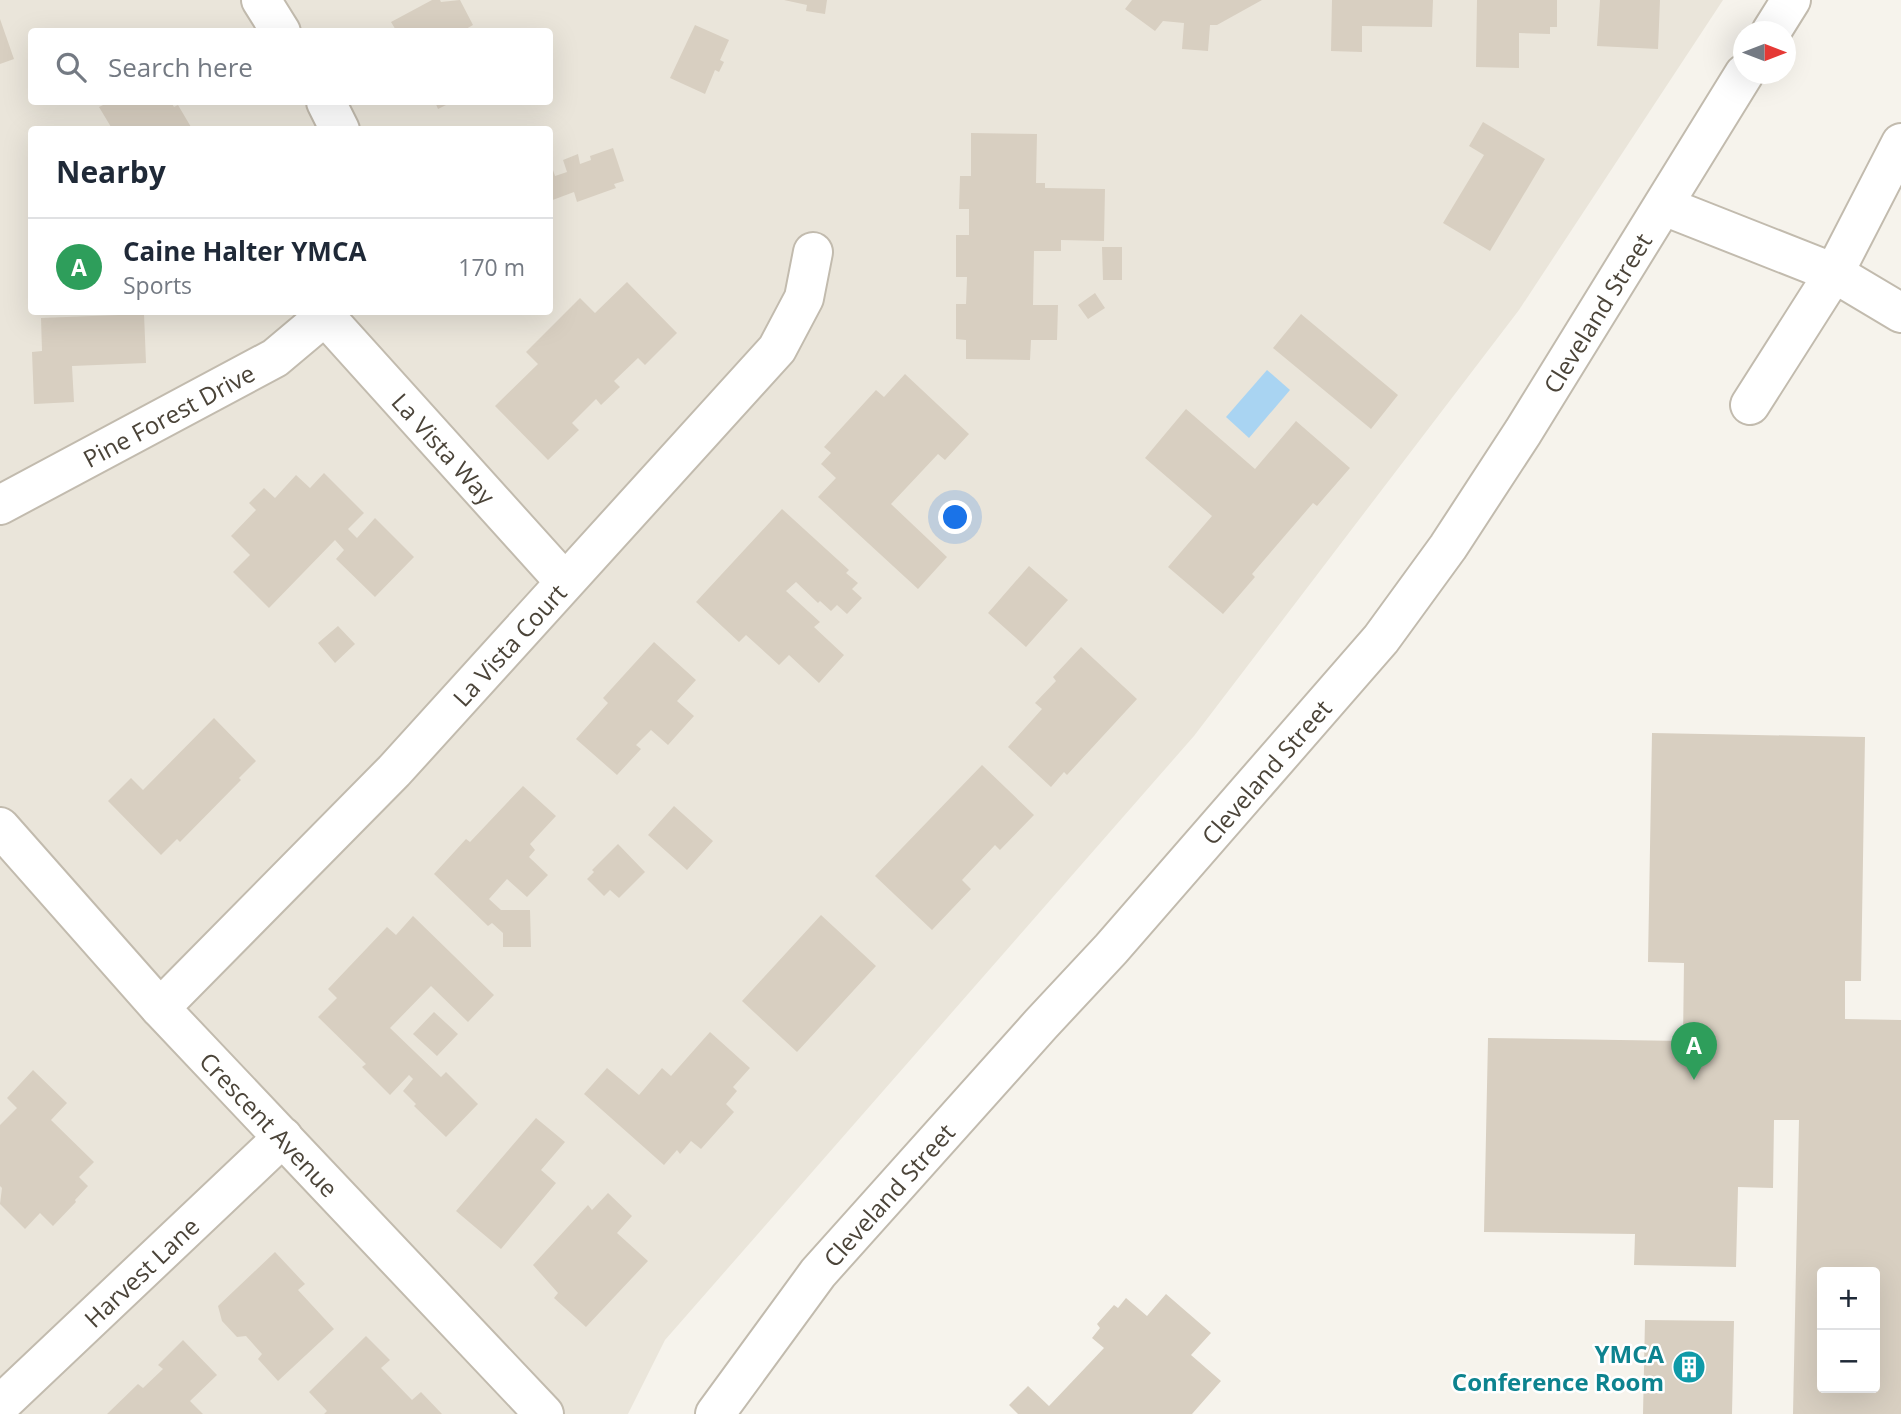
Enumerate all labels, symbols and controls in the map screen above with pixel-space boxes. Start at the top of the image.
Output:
north arrow [1733,21,1796,84]
search box [28,28,553,105]
icon: search [52,48,90,86]
text: Search here [108,49,253,85]
text: Nearby [56,151,166,192]
street label: Cleveland Street [1535,226,1659,399]
text: Caine Halter YMCA [123,233,366,269]
text: A [71,251,87,283]
text: 170 m [458,251,525,283]
text: Sports [123,269,192,301]
street label: Pine Forest Drive [77,356,260,474]
street label: La Vista Way [385,385,504,512]
your location [938,500,972,534]
street label: La Vista Court [445,576,573,713]
street label: Cleveland Street [1193,692,1338,851]
pin: A [1671,1022,1717,1080]
street label: Crescent Avenue [193,1044,346,1203]
street label: Cleveland Street [815,1116,961,1273]
street label: Harvest Lane [76,1209,205,1334]
map controls [1817,1267,1880,1393]
button: + [1817,1267,1880,1330]
button: − [1817,1330,1880,1393]
place label: YMCA Conference Room [1452,1337,1664,1398]
building icon: YMCA Conference Room [1670,1348,1708,1386]

